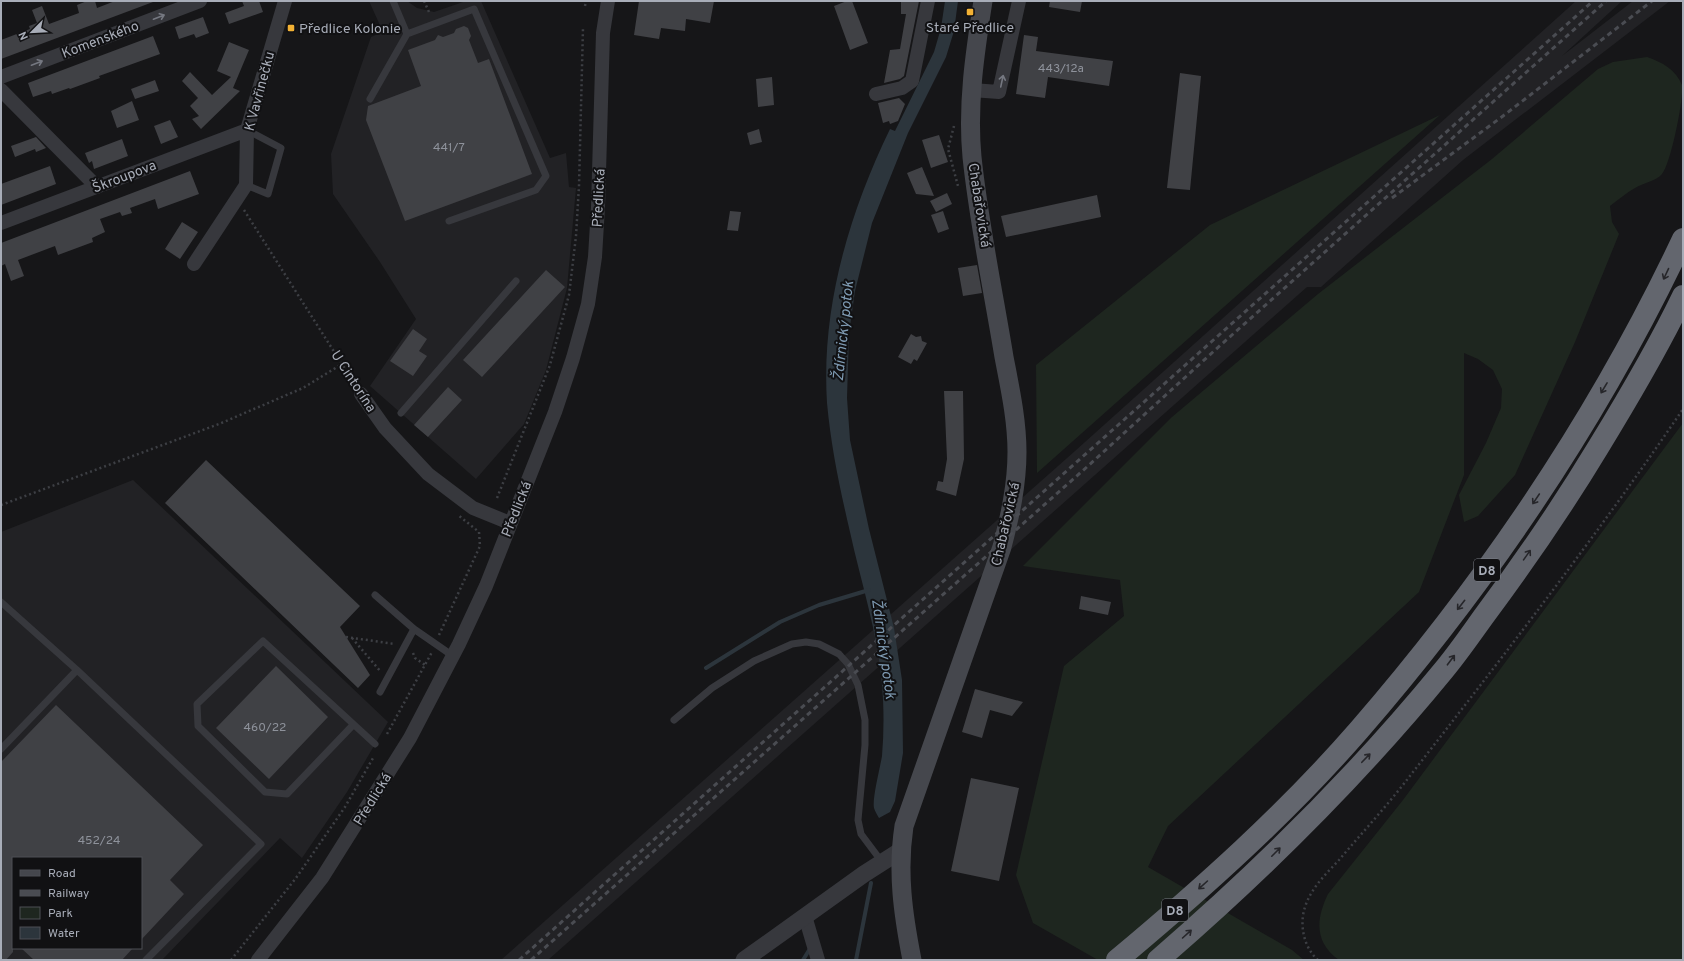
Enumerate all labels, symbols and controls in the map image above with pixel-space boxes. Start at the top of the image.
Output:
marker: Staré Předlice [965,7,975,17]
north arrow [12,12,52,52]
one-way arrow [152,12,164,20]
street label: Komenského [60,18,142,63]
place label: Staré Předlice [926,20,1014,37]
place label: Předlice Kolonie [299,21,401,38]
marker: Předlice Kolonie [286,23,296,33]
text: N [16,29,32,42]
street label: K Vavřinečku [242,50,279,133]
one-way arrow [31,59,43,67]
house number: 443/12a [1038,61,1084,77]
one-way arrow [998,75,1006,88]
house number: 441/7 [433,140,465,156]
street label: Škroupova [90,157,159,197]
street label: Chabařovická [963,162,994,249]
street label: Předlická [589,168,610,228]
one-way arrow [1662,268,1669,280]
water label: Ždírnický potok [829,280,859,382]
street label: U Cintorína [326,348,379,416]
one-way arrow [1600,382,1608,394]
street label: Předlická [499,479,536,540]
street label: Chabařovická [989,481,1024,568]
one-way arrow [1532,493,1540,504]
one-way arrow [1523,550,1531,561]
road number: D8 [1474,559,1500,581]
water label: Ždírnický potok [866,598,900,701]
one-way arrow [1456,599,1465,610]
one-way arrow [1447,655,1455,666]
house number: 460/22 [244,720,286,736]
one-way arrow [1361,754,1370,764]
street label: Předlická [351,770,396,829]
house number: 452/24 [78,833,120,849]
one-way arrow [1271,847,1281,857]
legend [12,857,142,949]
text: Road [48,866,76,882]
one-way arrow [1198,880,1208,889]
text: Railway [48,886,89,902]
road number: D8 [1162,899,1188,921]
text: Park [48,906,73,922]
text: Water [48,926,80,942]
one-way arrow [1182,929,1192,939]

